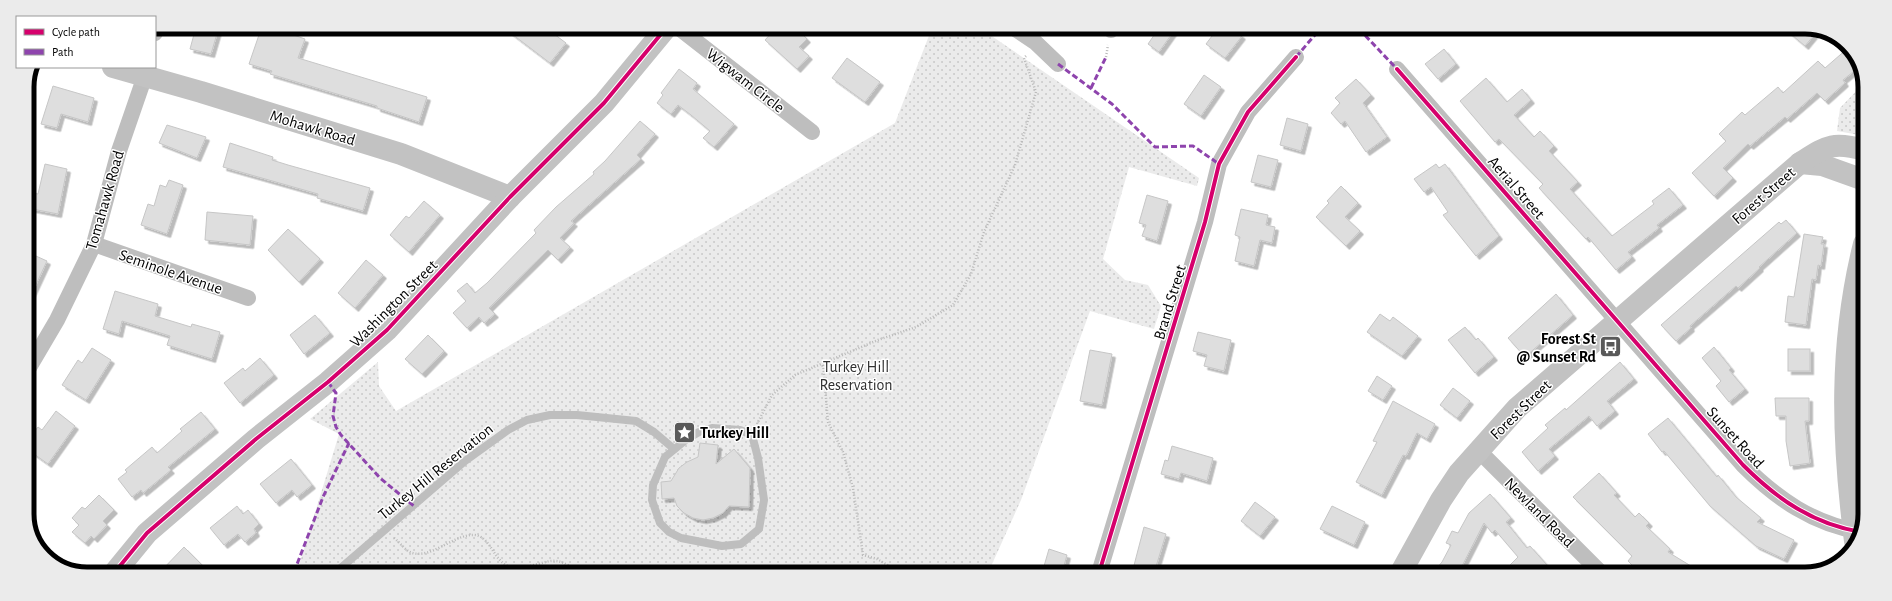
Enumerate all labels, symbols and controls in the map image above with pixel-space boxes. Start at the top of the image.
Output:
legend [16,16,156,68]
text: Cycle path [52,26,100,39]
text: Path [52,46,74,58]
street label: Wigwam Circle [703,46,787,116]
street label: Mohawk Road [268,107,357,149]
street label: Tomahawk Road [83,149,127,252]
street label: Aerial Street [1485,153,1548,222]
street label: Forest Street [1729,164,1798,227]
street label: Seminole Avenue [117,247,224,297]
street label: Washington Street [347,257,440,350]
street label: Brand Street [1151,263,1189,342]
place label: Forest St @ Sunset Rd [1517,331,1597,365]
bus stop icon: Forest St @ Sunset Rd [1598,334,1624,360]
park label: Turkey Hill Reservation [819,359,893,393]
street label: Forest Street [1487,377,1554,443]
street label: Sunset Road [1704,404,1767,472]
place icon: Turkey Hill [671,419,697,445]
street label: Turkey Hill Reservation [375,421,497,524]
place label: Turkey Hill [700,425,769,442]
street label: Newland Road [1501,475,1577,551]

